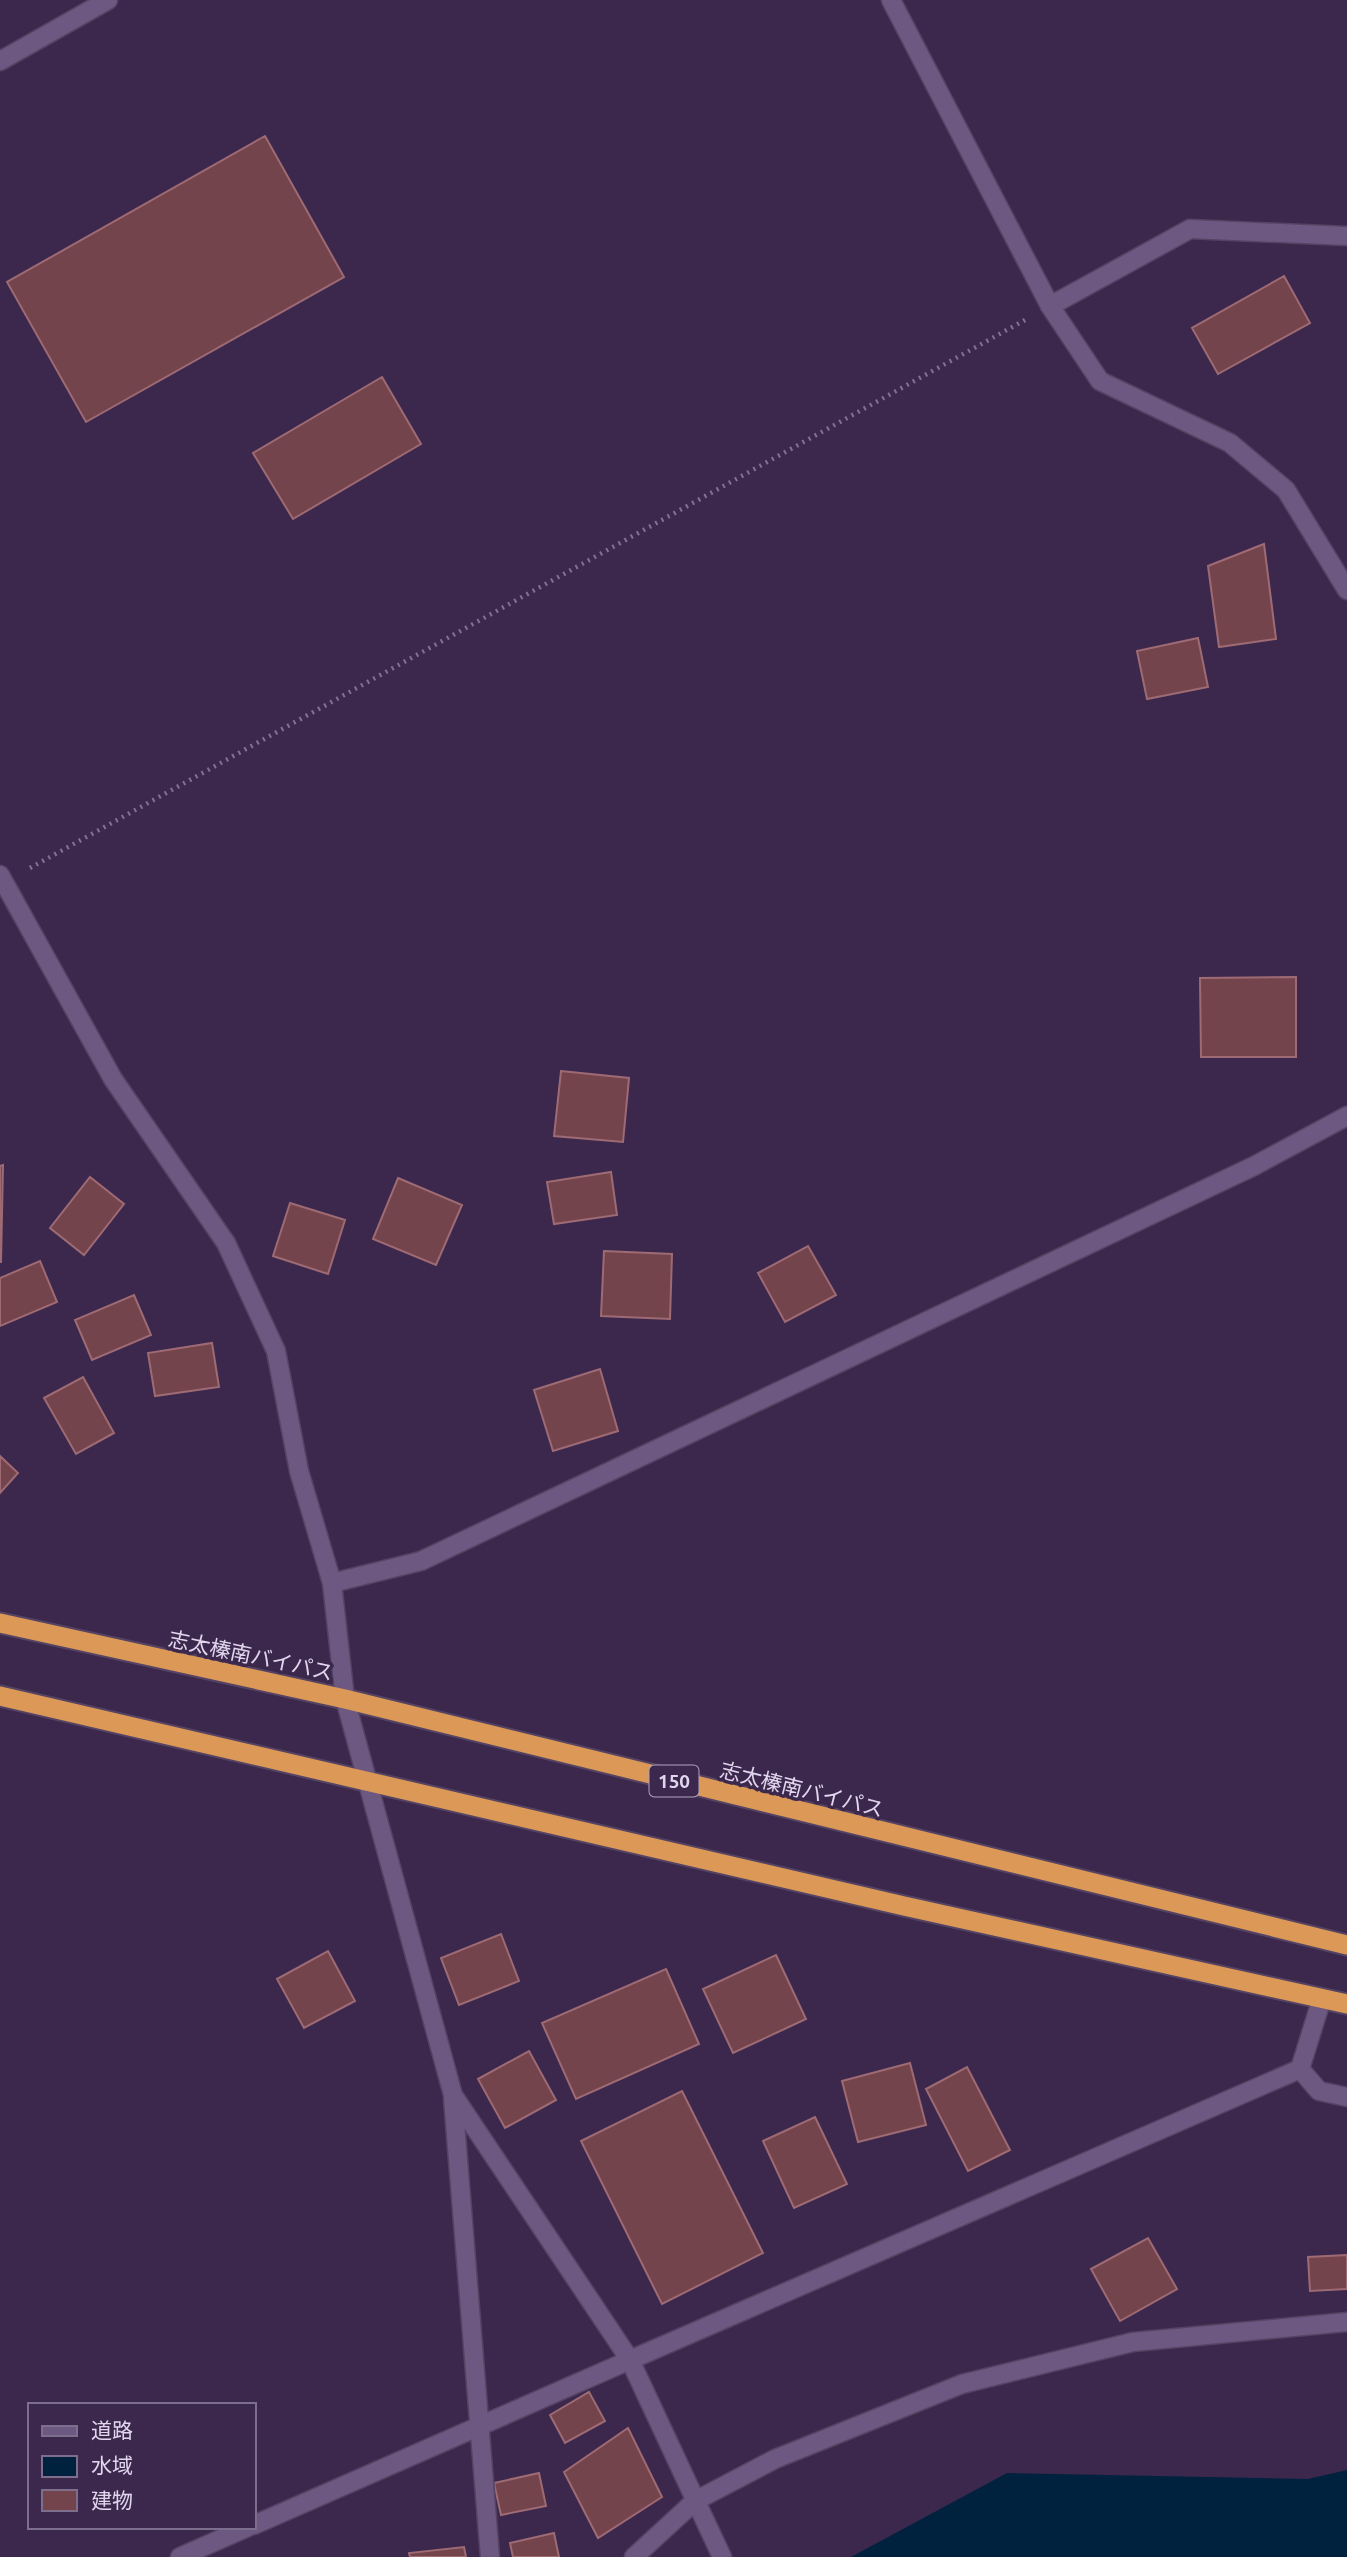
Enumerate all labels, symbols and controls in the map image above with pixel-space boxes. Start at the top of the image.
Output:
street label: 志太榛南バイパス [167,1626,335,1684]
street label: 志太榛南バイパス [718,1757,886,1821]
road number: 150 [650,1765,698,1796]
legend [28,2403,256,2529]
text: 道路 [91,2418,133,2442]
text: 水域 [91,2453,133,2477]
text: 建物 [91,2488,133,2512]

